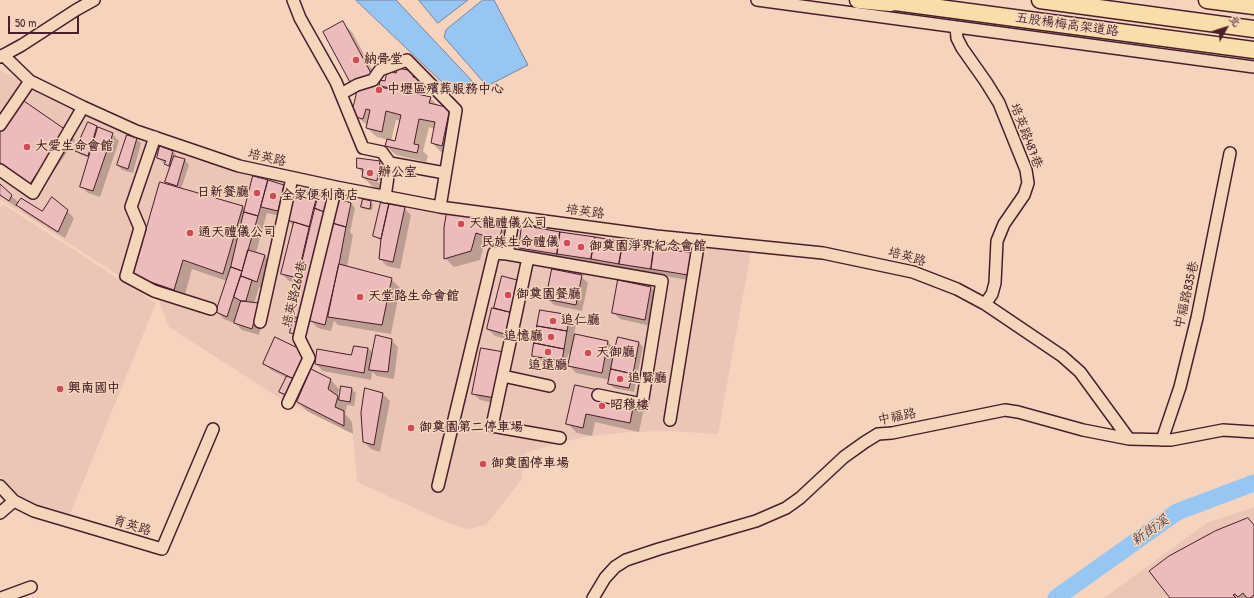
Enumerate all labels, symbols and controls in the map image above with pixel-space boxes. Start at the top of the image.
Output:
scale bar [10,8,81,34]
north arrow [1206,8,1246,48]
street label: 五股楊梅高架道路 [1014,10,1120,40]
text: 北 [1226,12,1244,29]
text: 50 m [15,14,36,31]
place label: 納骨堂 [364,52,403,68]
marker: 納骨堂 [351,55,361,65]
place label: 中壢區殯葬服務中心 [387,82,504,98]
marker: 中壢區殯葬服務中心 [374,85,384,95]
street label: 培英路487巷 [1006,101,1046,171]
place label: 大愛生命會館 [35,139,113,155]
marker: 大愛生命會館 [22,142,32,152]
street label: 培英路 [246,146,288,170]
place label: 辦公室 [378,165,417,181]
marker: 辦公室 [365,168,375,178]
place label: 日新餐廳 [197,185,249,201]
marker: 日新餐廳 [252,188,262,198]
place label: 全家便利商店 [281,188,359,204]
marker: 全家便利商店 [268,191,278,201]
street label: 培英路 [565,202,605,222]
place label: 天龍禮儀公司 [469,216,547,232]
marker: 天龍禮儀公司 [456,219,466,229]
place label: 通天禮儀公司 [198,225,276,241]
marker: 通天禮儀公司 [185,228,195,238]
place label: 民族生命禮儀 [481,235,559,251]
marker: 民族生命禮儀 [562,238,572,248]
place label: 御奠園淨界紀念會館 [589,239,706,255]
marker: 御奠園淨界紀念會館 [576,242,586,252]
street label: 培英路 [886,244,928,270]
street label: 培英路260巷 [279,259,311,329]
street label: 中福路835巷 [1172,260,1202,330]
place label: 御奠園餐廳 [516,287,581,303]
place label: 天堂路生命會館 [368,289,459,305]
marker: 御奠園餐廳 [503,290,513,300]
marker: 天堂路生命會館 [355,292,365,302]
place label: 追仁廳 [561,313,600,329]
marker: 追仁廳 [548,316,558,326]
place label: 追憶廳 [504,329,543,345]
marker: 追憶廳 [546,332,556,342]
place label: 天御廳 [596,345,635,361]
marker: 追遠廳 [543,347,553,357]
marker: 天御廳 [583,348,593,358]
place label: 追遠廳 [529,358,567,374]
place label: 追賢廳 [628,371,667,387]
marker: 追賢廳 [615,374,625,384]
place label: 興南國中 [68,381,120,397]
marker: 興南國中 [55,384,65,394]
place label: 昭穆樓 [610,398,649,414]
marker: 昭穆樓 [597,401,607,411]
street label: 中福路 [876,406,918,428]
place label: 御奠園第二停車場 [419,420,523,436]
marker: 御奠園第二停車場 [406,423,416,433]
place label: 御奠園停車場 [491,456,569,472]
marker: 御奠園停車場 [478,459,488,469]
water label: 新街溪 [1128,512,1172,550]
street label: 育英路 [111,513,153,539]

